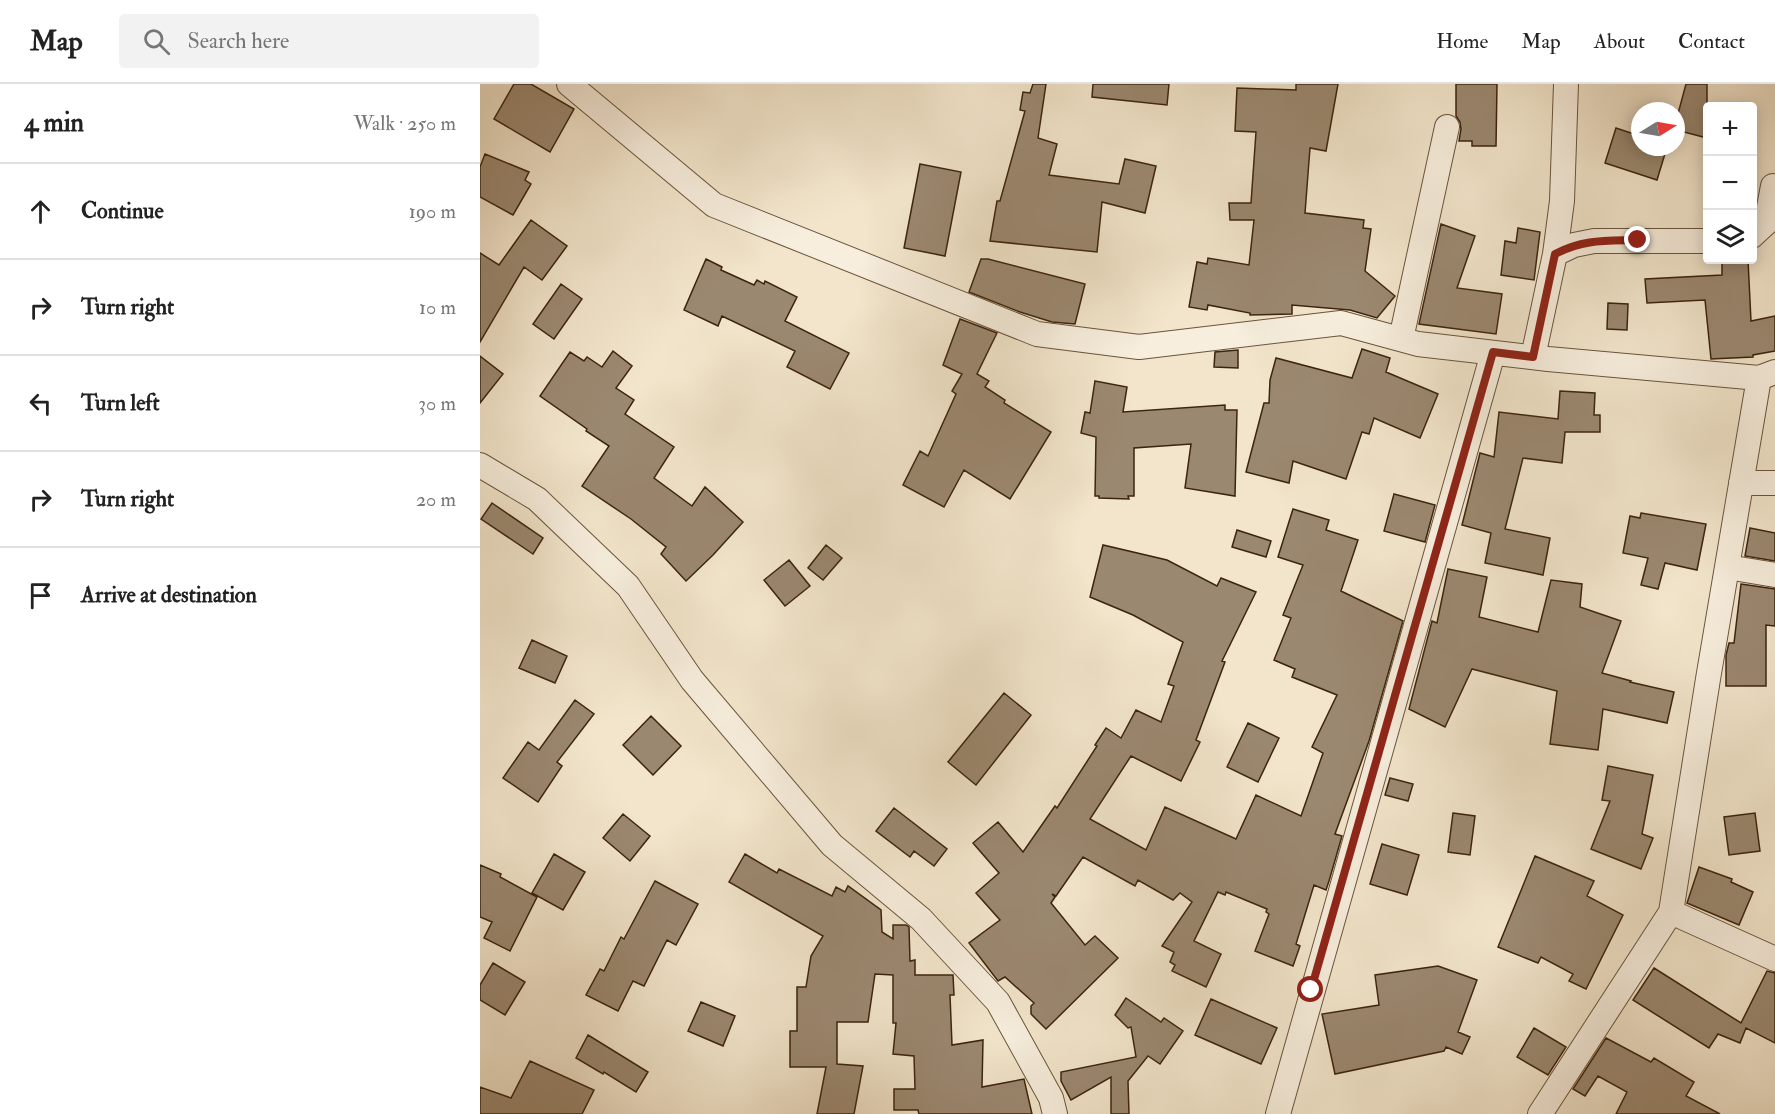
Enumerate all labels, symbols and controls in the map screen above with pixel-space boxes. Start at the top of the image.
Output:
search box [119,14,539,68]
text: Map [30,24,83,59]
icon: search [140,25,173,58]
text: Search here [188,27,289,55]
text: Home [1436,28,1488,55]
text: Map [1521,28,1561,55]
text: About [1594,28,1645,55]
text: Contact [1678,28,1745,55]
north arrow [1631,102,1685,156]
map controls [1703,102,1757,264]
button: + [1703,102,1757,156]
text: 4 min [24,107,84,139]
text: Walk · 250 m [353,111,456,136]
button: − [1703,156,1757,210]
icon: ahead [24,195,57,228]
text: Continue [81,197,164,225]
text: 190 m [409,199,456,224]
button: layers [1703,210,1757,264]
route end [1624,226,1650,252]
icon: right [24,291,57,324]
text: Turn right [81,293,174,321]
text: 10 m [419,295,456,320]
icon: left [24,387,57,420]
text: Turn left [81,389,160,417]
text: 30 m [418,391,456,416]
icon: right [24,483,57,516]
text: Turn right [81,485,174,513]
text: 20 m [416,487,456,512]
icon: arrive [24,579,57,612]
text: Arrive at destination [81,581,257,609]
route start [1297,976,1323,1002]

